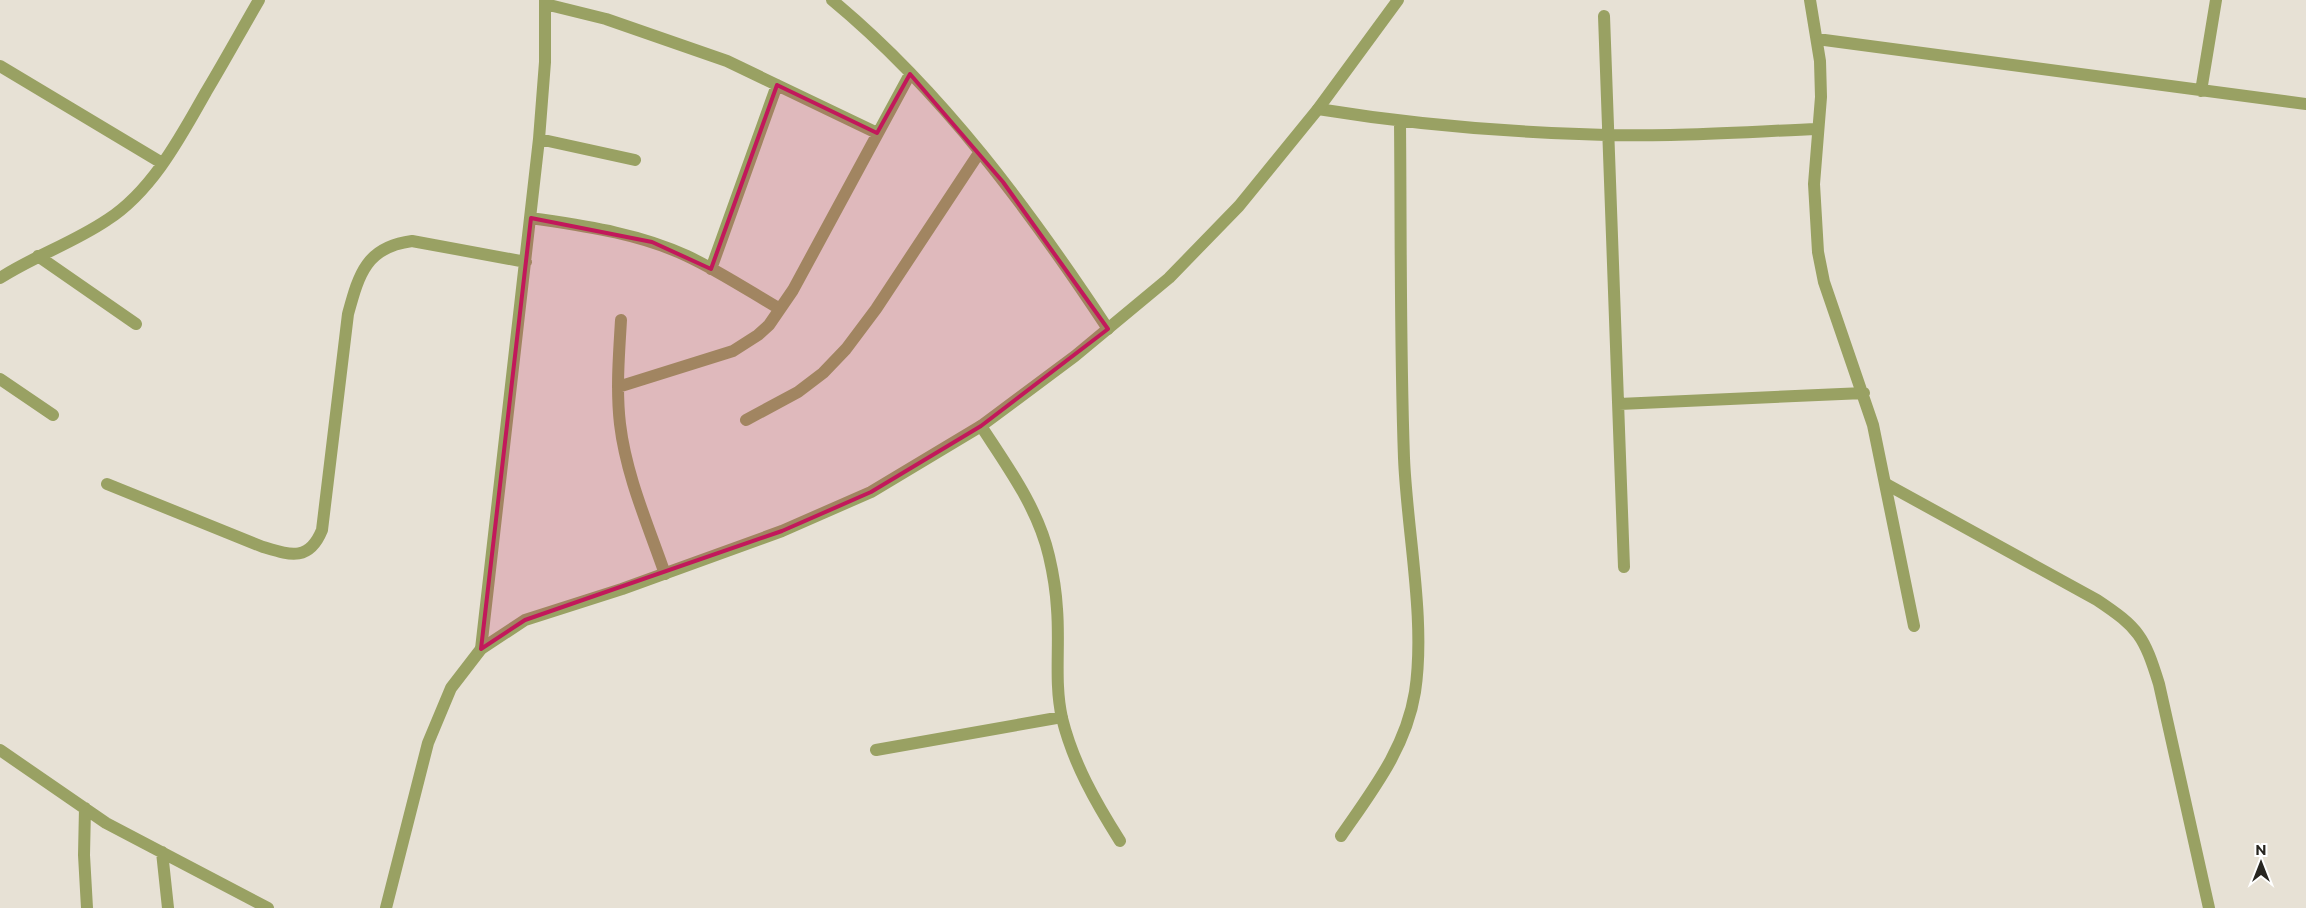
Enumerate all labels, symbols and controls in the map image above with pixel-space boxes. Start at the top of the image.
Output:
north arrow [2236,838,2286,888]
text: N [2255,841,2267,859]

